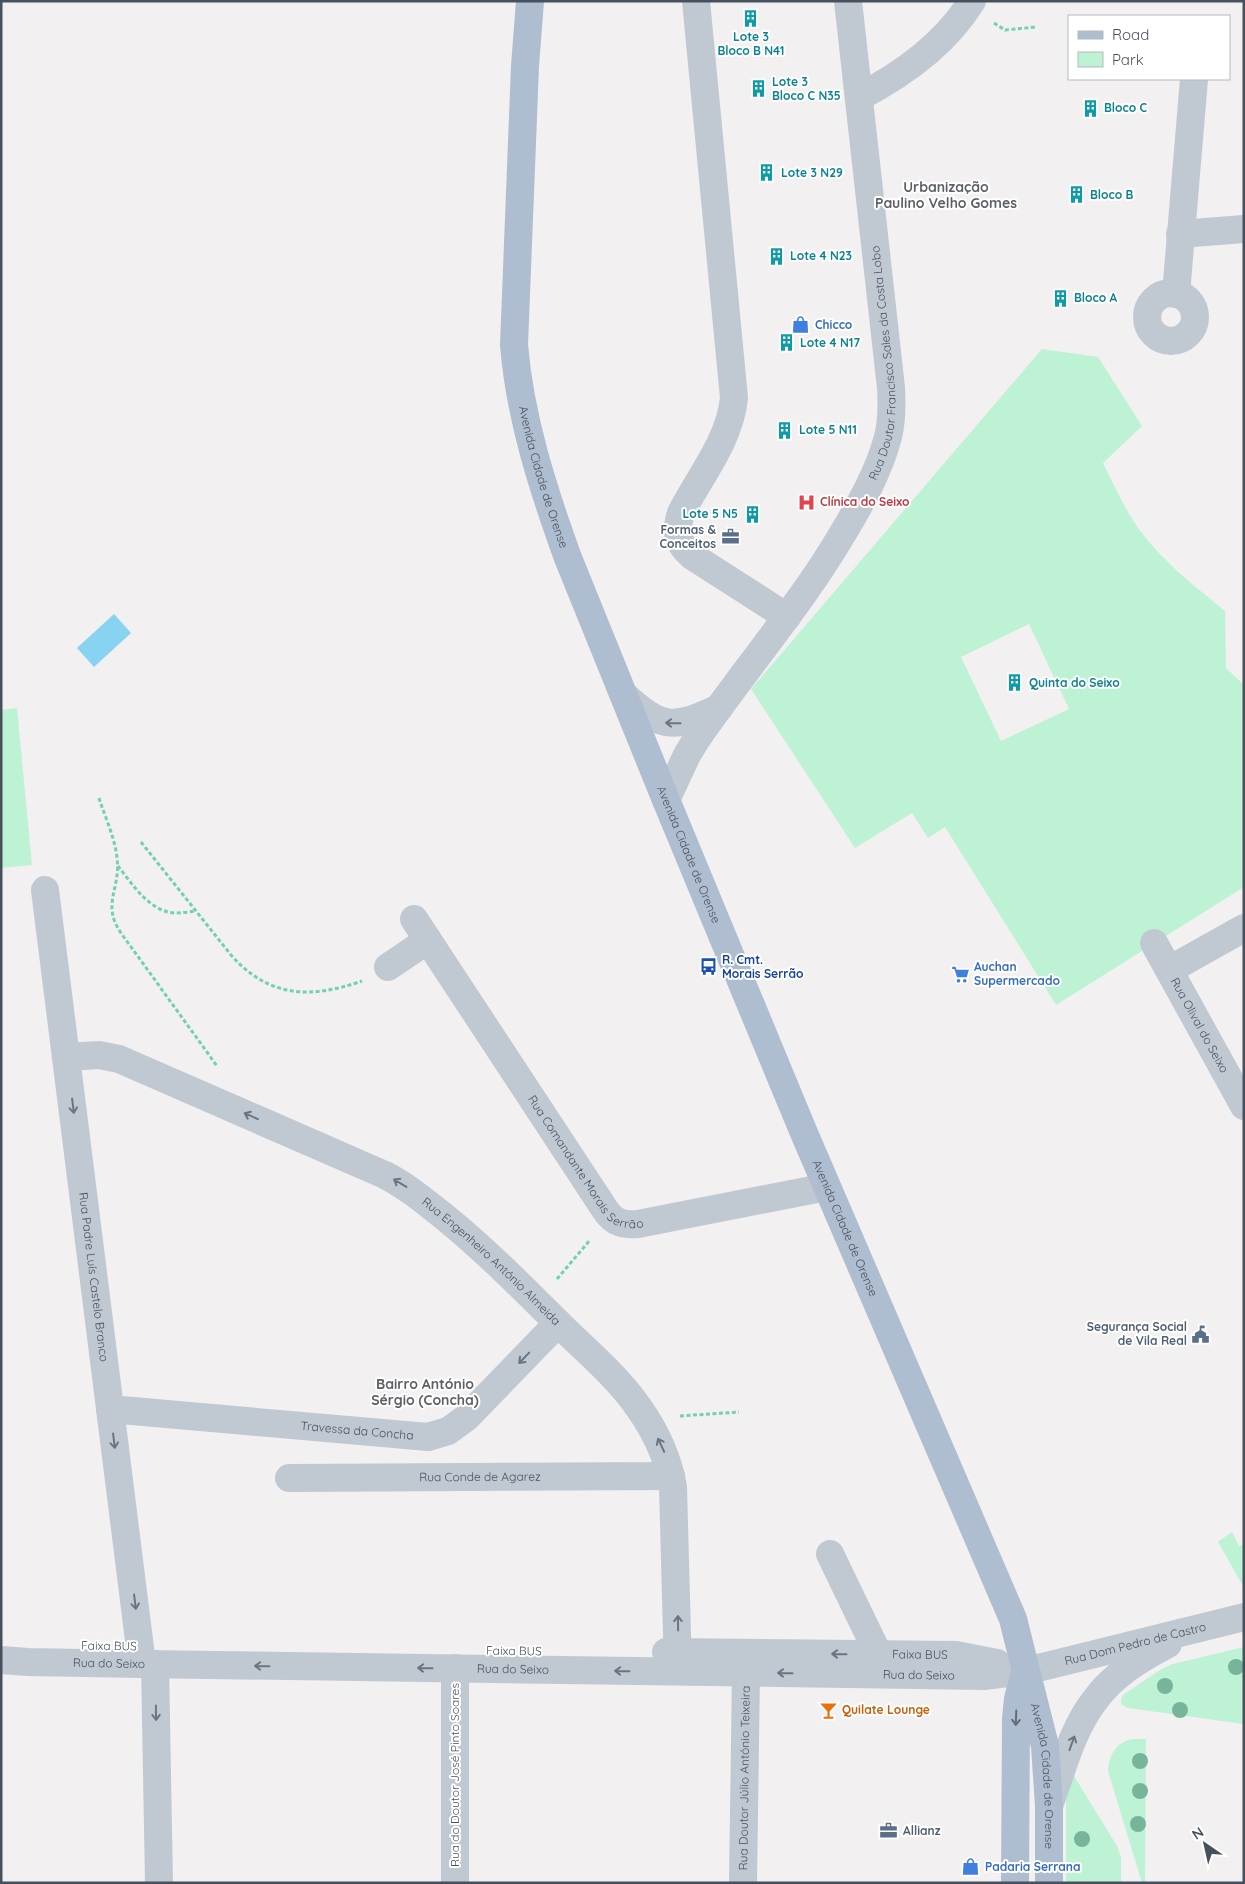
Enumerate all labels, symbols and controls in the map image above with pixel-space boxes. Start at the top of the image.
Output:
building icon: Lote 3 Bloco B N41 [741,8,761,28]
legend [1068,15,1230,80]
text: Road [1112,25,1149,44]
place label: Lote 3 Bloco B N41 [718,29,784,58]
text: Park [1112,50,1144,69]
place label: Lote 3 Bloco C N35 [772,74,841,103]
building icon: Lote 3 Bloco C N35 [748,79,768,99]
building icon: Bloco C [1080,98,1100,118]
place label: Bloco C [1104,100,1148,115]
building icon: Lote 3 N29 [757,163,777,183]
place label: Lote 3 N29 [781,165,843,180]
district label: Urbanização Paulino Velho Gomes [875,178,1017,212]
building icon: Bloco B [1066,185,1086,205]
place label: Bloco B [1090,187,1134,202]
street label: Rua Doutor Francisco Sales da Costa Lobo [865,245,899,482]
building icon: Lote 4 N23 [766,246,786,266]
place label: Lote 4 N23 [790,248,852,263]
building icon: Bloco A [1050,288,1070,308]
place label: Bloco A [1074,290,1118,305]
shop icon: Chicco [791,315,811,335]
place label: Chicco [815,317,853,332]
building icon: Lote 4 N17 [776,333,796,353]
place label: Lote 4 N17 [800,335,860,350]
street label: Avenida Cidade de Orense [516,405,572,550]
building icon: Lote 5 N11 [775,420,795,440]
place label: Lote 5 N11 [799,422,857,437]
hospital icon: Clínica do Seixo [796,492,816,512]
place label: Clínica do Seixo [820,494,910,509]
building icon: Lote 5 N5 [742,504,762,524]
place label: Lote 5 N5 [682,506,738,521]
place label: Formas & Conceitos [660,522,716,551]
office icon: Formas & Conceitos [720,527,740,547]
building icon: Quinta do Seixo [1005,673,1025,693]
place label: Quinta do Seixo [1029,675,1120,690]
one-way arrow [666,718,682,727]
street label: Avenida Cidade de Orense [654,784,724,926]
place label: R. Cmt. Morais Serrão [722,952,804,981]
bus stop icon: R. Cmt. Morais Serrão [698,957,718,977]
place label: Auchan Supermercado [974,959,1060,988]
supermarket icon: Auchan Supermercado [950,964,970,984]
street label: Rua Olival do Seixo [1168,975,1232,1075]
street label: Rua Comandante Morais Serrão [525,1092,645,1231]
one-way arrow [68,1097,78,1113]
one-way arrow [244,1111,259,1121]
street label: Avenida Cidade de Orense [809,1157,881,1299]
one-way arrow [393,1177,407,1187]
street label: Rua Padre Luís Castelo Branco [76,1191,112,1363]
street label: Rua Engenheiro António Almeida [419,1194,564,1328]
place label: Segurança Social de Vila Real [1087,1319,1187,1348]
public building icon: Segurança Social de Vila Real [1191,1324,1211,1344]
one-way arrow [518,1352,530,1364]
district label: Bairro António Sérgio (Concha) [371,1375,479,1409]
street label: Travessa da Concha [300,1418,414,1443]
one-way arrow [109,1432,119,1448]
one-way arrow [655,1438,665,1453]
street label: Rua Conde de Agarez [419,1469,541,1484]
one-way arrow [130,1594,140,1610]
one-way arrow [673,1615,682,1631]
street label: Rua Dom Pedro de Castro [1063,1619,1207,1668]
street label: Faixa BUS [81,1638,137,1653]
street label: Faixa BUS [486,1643,542,1658]
street label: Faixa BUS [892,1646,948,1662]
one-way arrow [831,1649,847,1659]
street label: Rua do Seixo [73,1655,145,1671]
one-way arrow [254,1661,270,1670]
street label: Rua do Seixo [477,1661,549,1677]
one-way arrow [417,1663,433,1673]
one-way arrow [614,1666,630,1675]
street label: Rua do Seixo [883,1667,955,1683]
one-way arrow [777,1668,793,1678]
street label: Rua do Doutor José Pinto Soares [447,1683,462,1867]
street label: Rua Doutor Júlio António Teixeira [735,1685,753,1871]
bar icon: Quilate Lounge [818,1700,838,1720]
street label: Avenida Cidade de Orense [1027,1701,1057,1849]
place label: Quilate Lounge [842,1702,930,1717]
one-way arrow [151,1704,161,1721]
one-way arrow [1012,1710,1021,1726]
one-way arrow [1068,1736,1077,1752]
north arrow [1180,1819,1230,1869]
office icon: Allianz [879,1821,899,1841]
place label: Allianz [903,1823,941,1838]
text: N [1188,1823,1207,1844]
shop icon: Padaria Serrana [961,1857,981,1877]
place label: Padaria Serrana [985,1859,1080,1874]

